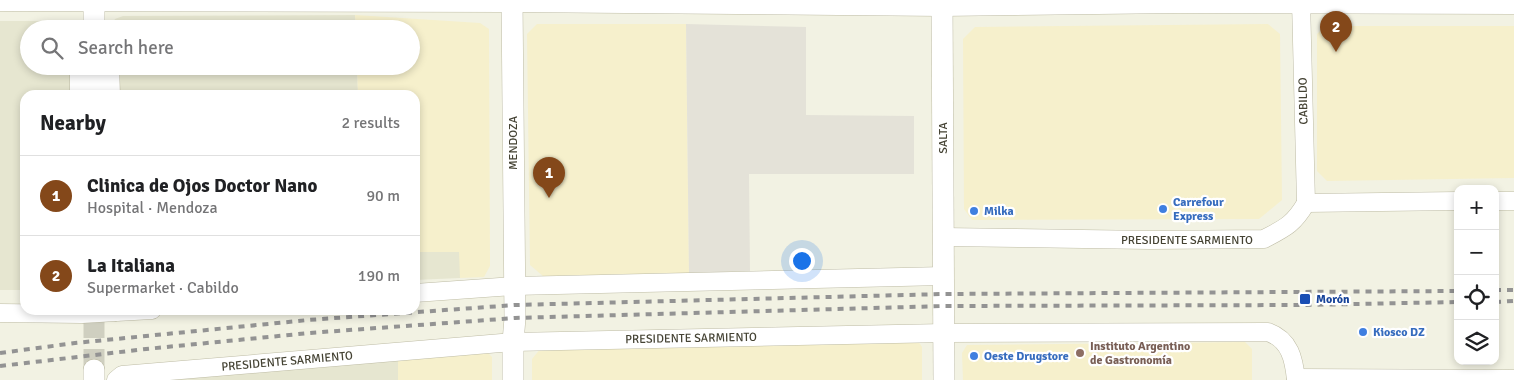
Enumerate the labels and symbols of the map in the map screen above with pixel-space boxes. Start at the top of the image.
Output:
pin: 2 [1320,11,1352,52]
street label: CABILDO [1296,77,1311,125]
street label: MENDOZA [506,115,521,170]
street label: SALTA [936,122,951,154]
pin: 1 [533,157,565,198]
place label: Carrefour Express [1173,195,1224,224]
marker: Carrefour Express [1157,203,1169,215]
place label: Milka [984,204,1014,219]
marker: Milka [968,205,980,217]
street label: PRESIDENTE SARMIENTO [1121,233,1253,248]
your location [789,248,815,274]
marker: Morón [1298,292,1312,306]
place label: Morón [1316,292,1350,307]
place label: Kiosco DZ [1373,325,1425,340]
marker: Kiosco DZ [1357,326,1369,338]
street label: PRESIDENTE SARMIENTO [625,330,757,347]
place label: Instituto Argentino de Gastronomía [1090,339,1190,368]
marker: Instituto Argentino de Gastronomía [1074,347,1086,359]
street label: PRESIDENTE SARMIENTO [221,348,353,375]
place label: Oeste Drugstore [984,349,1069,364]
marker: Oeste Drugstore [968,350,980,362]

